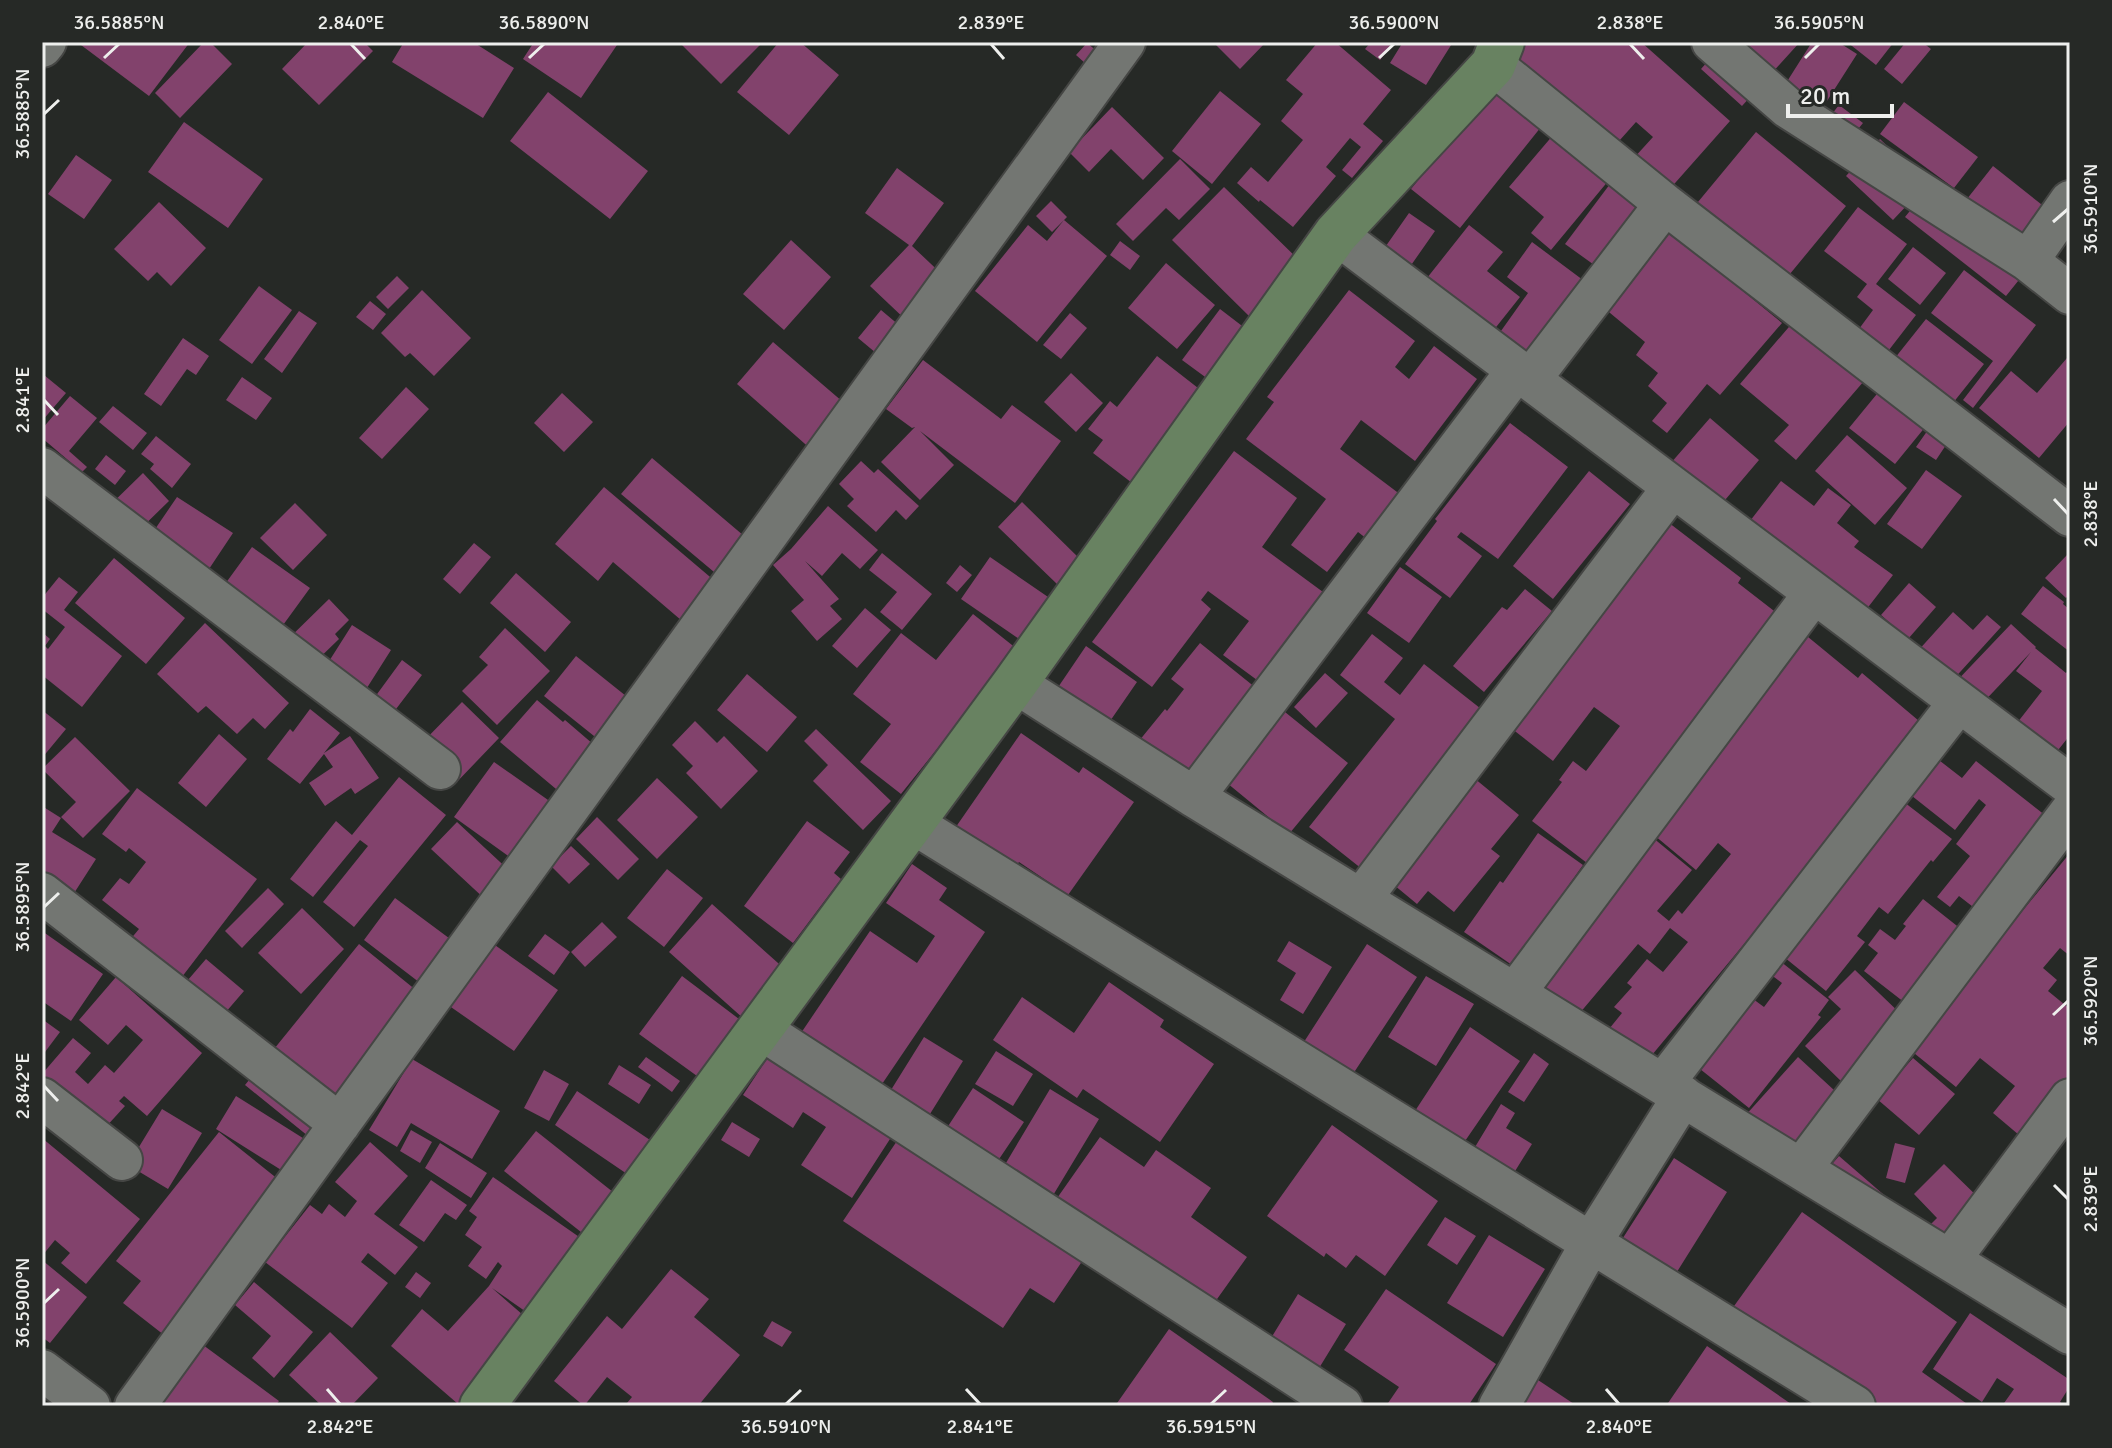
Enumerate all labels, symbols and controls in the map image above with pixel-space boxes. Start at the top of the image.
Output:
text: 36.5885°N [73,10,165,35]
text: 2.840°E [317,10,385,35]
text: 36.5890°N [498,10,590,35]
text: 2.839°E [957,10,1025,35]
text: 36.5900°N [1348,10,1440,35]
text: 2.838°E [1596,10,1664,35]
text: 36.5905°N [1773,10,1865,35]
text: 36.5885°N [10,68,35,160]
scale bar [1788,68,1892,118]
text: 20 m [1800,81,1850,111]
text: 36.5910°N [2078,163,2103,255]
text: 2.841°E [10,366,35,434]
text: 2.838°E [2078,480,2103,548]
text: 36.5895°N [10,861,35,953]
text: 36.5920°N [2078,955,2103,1047]
text: 2.842°E [10,1052,35,1120]
text: 2.839°E [2078,1165,2103,1233]
text: 36.5900°N [10,1257,35,1349]
text: 2.842°E [306,1414,374,1439]
text: 36.5910°N [740,1414,832,1439]
text: 2.841°E [946,1414,1014,1439]
text: 36.5915°N [1165,1414,1257,1439]
text: 2.840°E [1585,1414,1653,1439]

